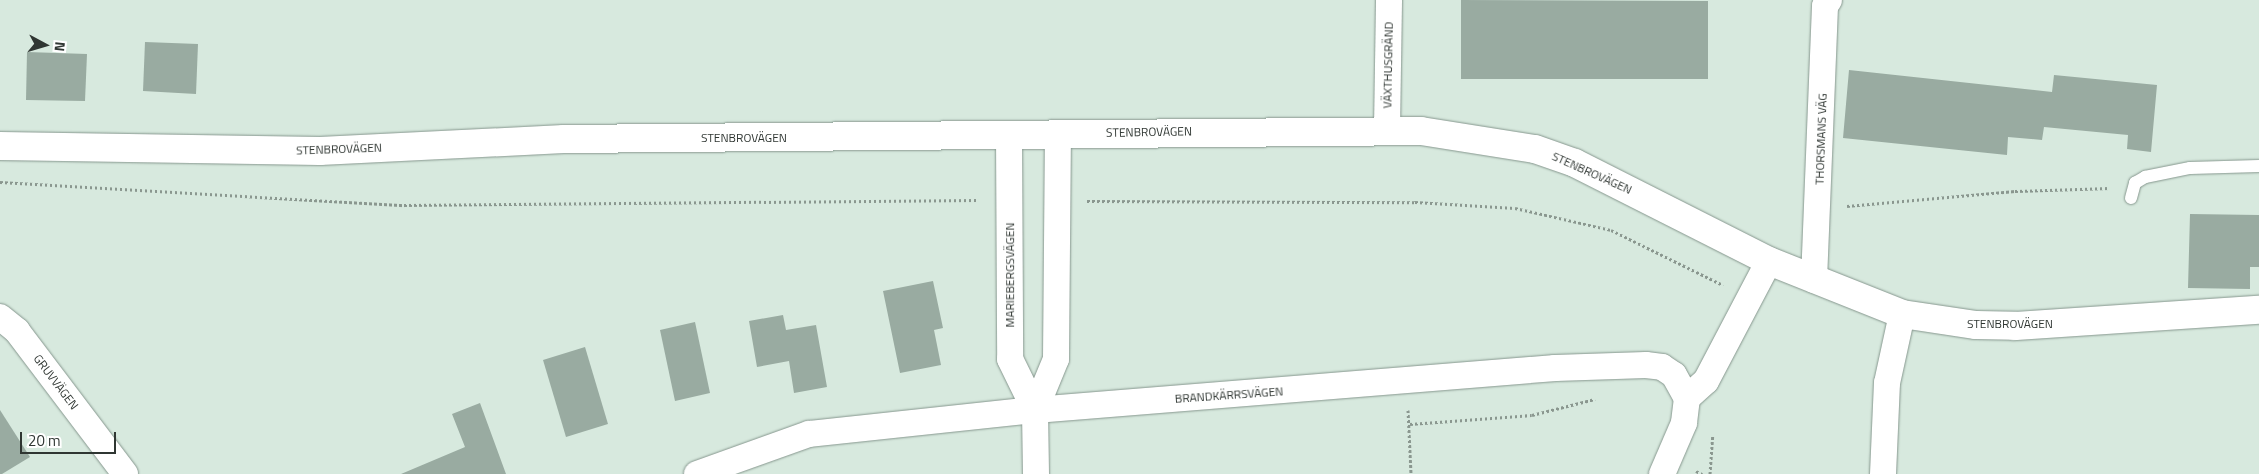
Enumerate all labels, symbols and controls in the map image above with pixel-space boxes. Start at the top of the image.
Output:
north arrow [20,20,70,70]
street label: VÄXTHUSGRÄND [1380,21,1396,109]
text: N [49,41,71,53]
street label: THORSMANS VÄG [1812,93,1830,185]
street label: STENBROVÄGEN [1106,124,1192,140]
street label: STENBROVÄGEN [701,131,787,145]
street label: STENBROVÄGEN [296,140,382,158]
street label: STENBROVÄGEN [1550,149,1634,197]
street label: MARIEBERGSVÄGEN [1003,222,1017,328]
street label: STENBROVÄGEN [1967,317,2053,331]
street label: GRUVVÄGEN [31,352,81,412]
street label: BRANDKÄRRSVÄGEN [1174,384,1284,406]
scale bar [22,422,119,454]
text: 20 m [28,429,61,452]

